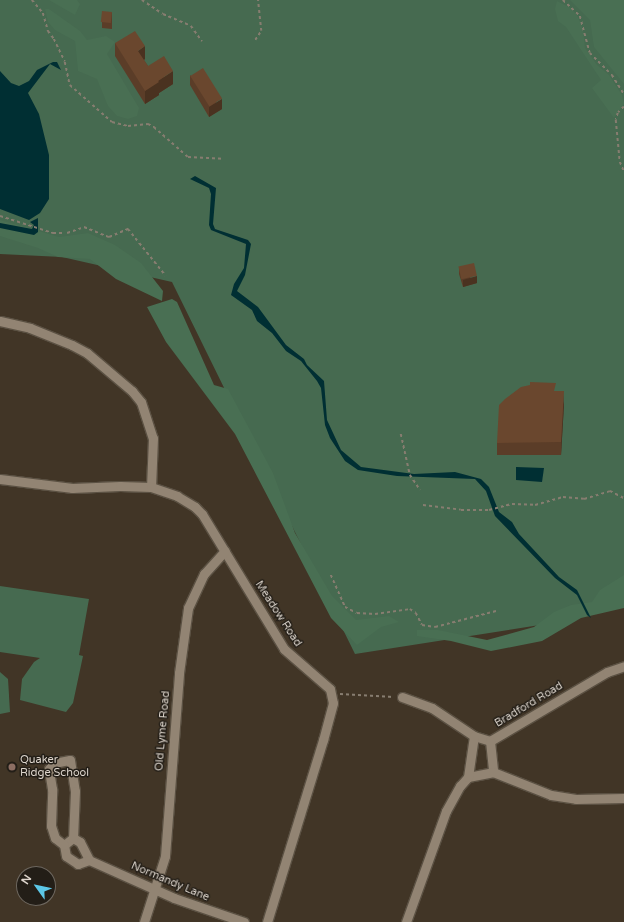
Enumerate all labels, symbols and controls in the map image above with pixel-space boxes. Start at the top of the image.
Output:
street label: Meadow Road [252,579,304,649]
street label: Bradford Road [493,680,565,730]
street label: Old Lyme Road [153,690,173,772]
place label: Quaker Ridge School [20,754,89,780]
marker: Quaker Ridge School [7,762,17,772]
street label: Normandy Lane [129,860,211,904]
north arrow [16,866,56,906]
text: N [18,872,34,887]

